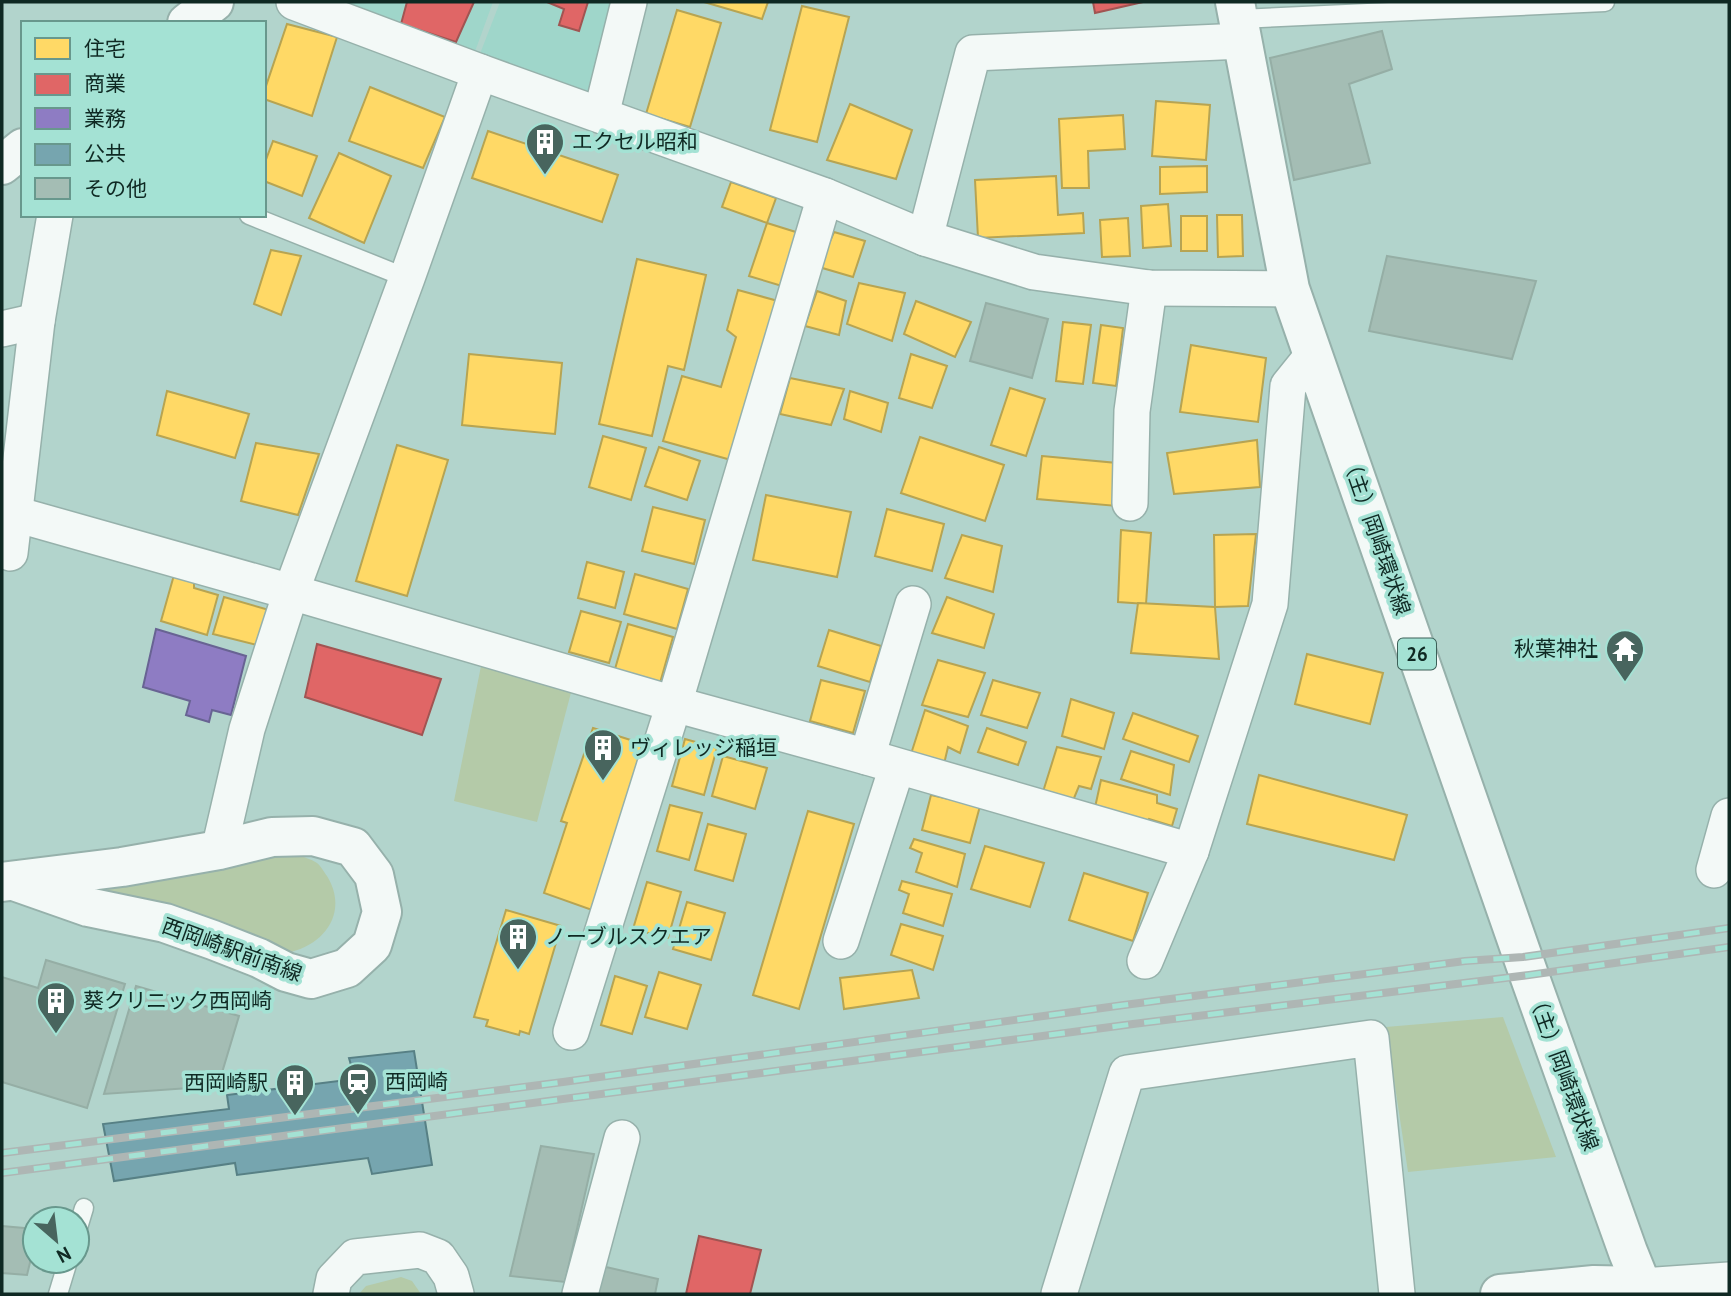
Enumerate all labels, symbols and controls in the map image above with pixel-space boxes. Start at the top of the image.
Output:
legend [21,21,266,217]
text: 住宅 [84,35,126,62]
text: 商業 [84,70,126,97]
text: 業務 [84,105,126,132]
building icon: エクセル昭和 [524,121,566,176]
place label: エクセル昭和 [572,128,698,155]
text: 公共 [84,140,126,167]
text: その他 [84,175,147,202]
street label: （主）岡崎環状線 [1336,451,1417,619]
temple icon: 秋葉神社 [1604,628,1646,683]
place label: 秋葉神社 [1514,635,1598,662]
road number: 26 [1398,638,1436,670]
building icon: ヴィレッジ稲垣 [582,727,624,782]
place label: ヴィレッジ稲垣 [630,734,777,761]
street label: 西岡崎駅前南線 [158,912,306,987]
building icon: ノーブルスクエア [497,916,539,971]
place label: ノーブルスクエア [545,923,712,950]
building icon: 葵クリニック西岡崎 [35,980,77,1035]
place label: 葵クリニック西岡崎 [83,987,272,1014]
street label: （主）岡崎環状線 [1522,987,1605,1154]
station icon: 西岡崎 [337,1061,379,1116]
building icon: 西岡崎駅 [274,1062,316,1117]
place label: 西岡崎 [385,1068,448,1095]
place label: 西岡崎駅 [184,1069,268,1096]
north arrow [21,1205,91,1275]
text: N [53,1241,75,1269]

